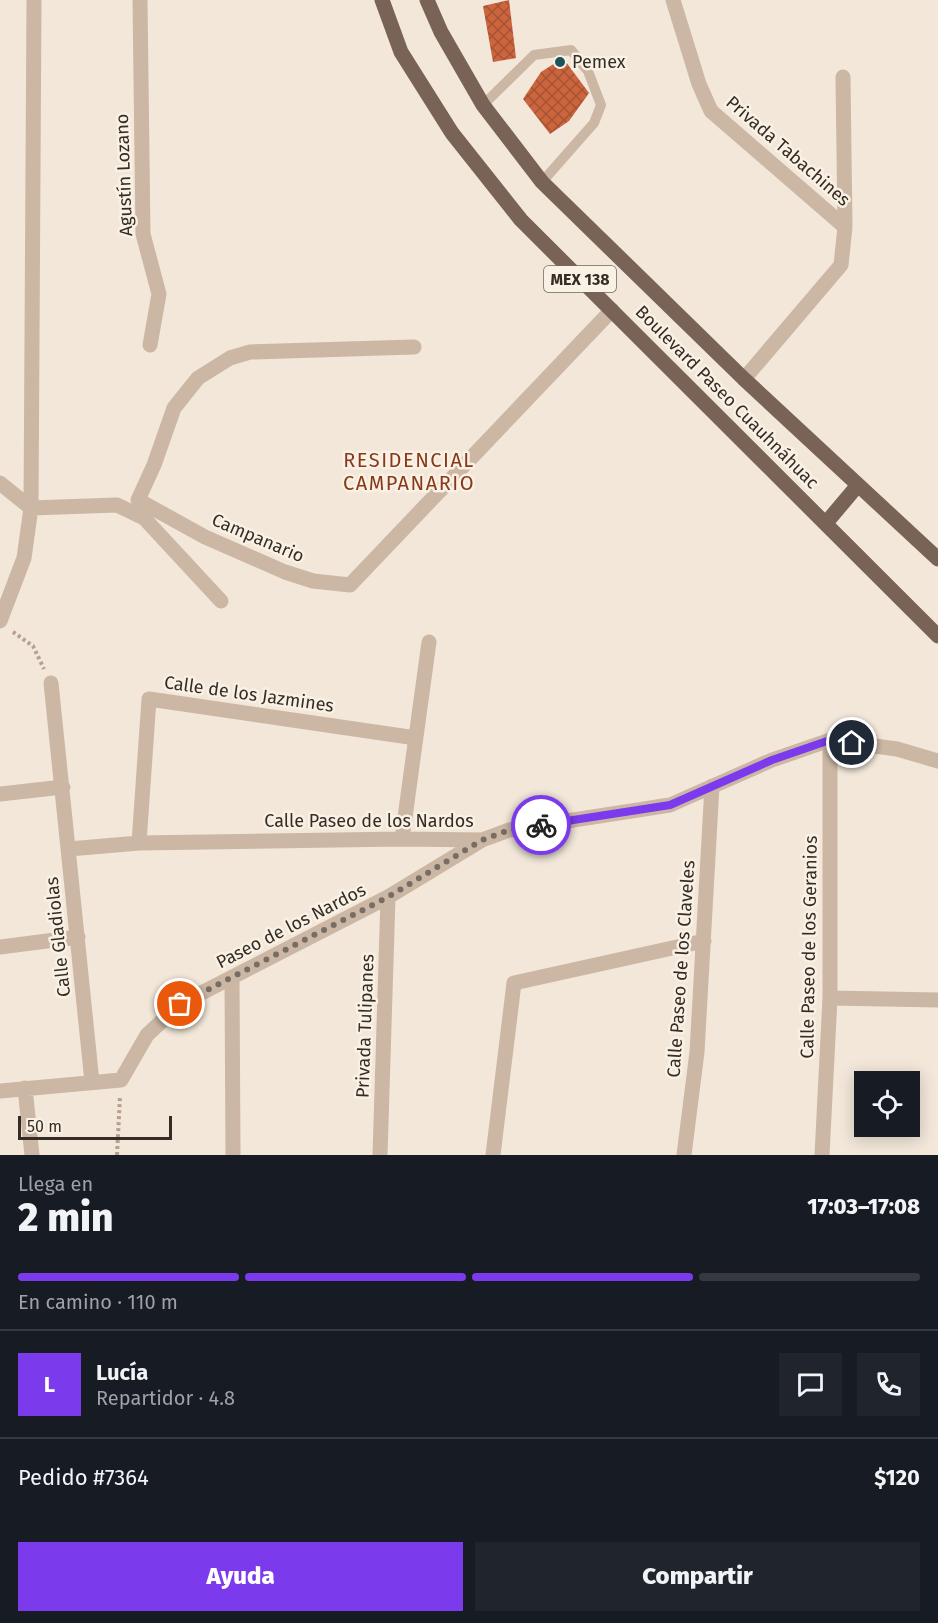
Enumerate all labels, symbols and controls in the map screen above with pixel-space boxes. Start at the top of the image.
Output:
place label: Pemex [572,51,626,73]
marker: Pemex [553,55,567,69]
street label: Privada Tabachines [721,91,855,211]
street label: Agustín Lozano [111,113,137,237]
road number: MEX 138 [544,266,616,292]
street label: Boulevard Paseo Cuauhnáhuac [631,301,824,494]
district label: RESIDENCIAL CAMPANARIO [343,448,475,495]
street label: Campanario [208,509,308,567]
street label: Calle de los Jazmines [163,671,335,717]
pin [826,717,877,768]
icon: home [835,726,868,759]
courier [511,795,571,855]
icon: bike [525,809,558,842]
street label: Calle Paseo de los Nardos [264,810,474,832]
street label: Calle Paseo de los Geranios [796,835,822,1059]
street label: Calle Paseo de los Claveles [662,860,700,1078]
street label: Calle Gladiolas [41,876,75,998]
street label: Paseo de los Nardos [213,879,369,973]
street label: Privada Tulipanes [351,954,379,1098]
pin [154,978,205,1029]
icon: bag [163,987,196,1020]
map controls [854,1071,920,1137]
button: locate [854,1071,920,1137]
scale bar [18,1113,172,1140]
text: 50 m [27,1117,62,1136]
text: Llega en [18,1172,93,1196]
text: 17:03–17:08 [807,1193,920,1220]
text: 2 min [18,1195,114,1241]
text: En camino · 110 m [18,1290,178,1314]
button: chat [779,1353,842,1416]
button: phone [857,1353,920,1416]
text: Lucía [96,1359,148,1386]
text: L [44,1371,55,1398]
text: Repartidor · 4.8 [96,1386,235,1410]
text: Pedido #7364 [18,1464,149,1491]
text: $120 [874,1464,920,1491]
button: Ayuda [18,1542,463,1611]
button: Compartir [475,1542,920,1611]

